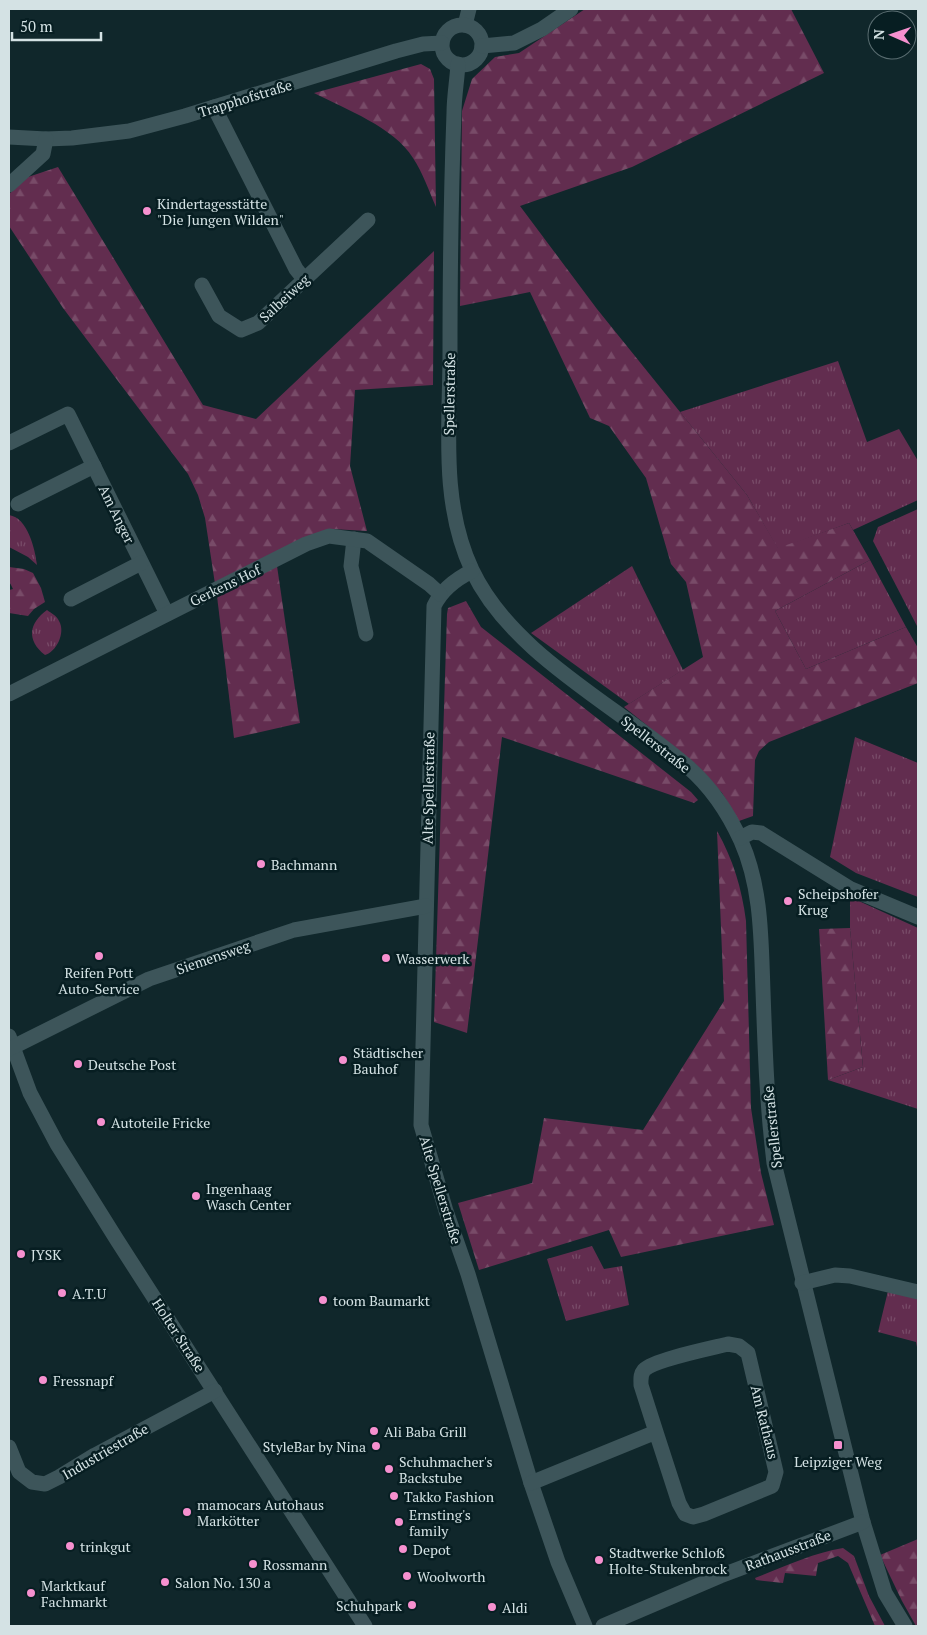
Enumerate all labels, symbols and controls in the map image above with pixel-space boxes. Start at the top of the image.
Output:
scale bar [12,10,101,42]
north arrow [867,10,917,60]
text: 50 m [20,16,53,36]
text: N [869,29,888,40]
street label: Trapphofstraße [196,75,294,121]
place label: Kindertagesstätte "Die Jungen Wilden" [157,194,284,229]
marker: Kindertagesstätte "Die Jungen Wilden" [141,205,153,217]
street label: Salbeiweg [255,269,314,326]
street label: Spellerstraße [439,352,459,436]
street label: Am Anger [95,482,139,547]
street label: Gerkens Hof [186,559,265,610]
street label: Spellerstraße [617,711,695,777]
street label: Alte Spellerstraße [418,732,438,844]
place label: Bachmann [271,855,338,874]
marker: Bachmann [255,858,267,870]
place label: Scheipshofer Krug [798,884,879,919]
marker: Scheipshofer Krug [782,895,794,907]
street label: Siemensweg [174,935,253,978]
place label: Wasserwerk [396,949,470,968]
marker: Reifen Pott Auto-Service [93,950,105,962]
marker: Wasserwerk [380,952,392,964]
place label: Reifen Pott Auto-Service [58,963,140,998]
place label: Städtischer Bauhof [353,1043,424,1078]
marker: Städtischer Bauhof [337,1054,349,1066]
place label: Deutsche Post [88,1055,177,1074]
marker: Deutsche Post [72,1058,84,1070]
street label: Spellerstraße [758,1085,786,1169]
place label: Autoteile Fricke [111,1113,210,1132]
marker: Autoteile Fricke [95,1116,107,1128]
street label: Alte Spellerstraße [415,1133,467,1247]
place label: Ingenhaag Wasch Center [206,1179,292,1214]
marker: Ingenhaag Wasch Center [190,1190,202,1202]
place label: JYSK [31,1245,62,1264]
marker: JYSK [15,1248,27,1260]
place label: A.T.U [72,1284,107,1303]
marker: A.T.U [56,1287,68,1299]
place label: toom Baumarkt [333,1291,431,1310]
street label: Holter Straße [148,1294,210,1376]
marker: toom Baumarkt [317,1294,329,1306]
place label: Fressnapf [53,1371,114,1390]
marker: Fressnapf [37,1374,49,1386]
street label: Am Rathaus [747,1383,783,1461]
street label: Industriestraße [58,1419,152,1483]
place label: Ali Baba Grill [384,1422,467,1441]
marker: Ali Baba Grill [368,1425,380,1437]
place label: StyleBar by Nina [263,1437,366,1456]
marker: Leipziger Weg [832,1439,844,1451]
marker: StyleBar by Nina [370,1440,382,1452]
place label: Schuhmacher's Backstube [399,1452,493,1487]
place label: Leipziger Weg [794,1452,882,1471]
marker: Schuhmacher's Backstube [383,1463,395,1475]
place label: Takko Fashion [404,1487,495,1506]
marker: Takko Fashion [388,1490,400,1502]
place label: mamocars Autohaus Markötter [197,1495,324,1530]
place label: Ernsting's family [409,1505,471,1540]
marker: mamocars Autohaus Markötter [181,1506,193,1518]
marker: Ernsting's family [393,1516,405,1528]
street label: Rathausstraße [742,1525,834,1575]
place label: trinkgut [80,1537,132,1556]
marker: trinkgut [64,1540,76,1552]
place label: Depot [413,1540,451,1559]
marker: Depot [397,1543,409,1555]
place label: Stadtwerke Schloß Holte-Stukenbrock [609,1543,728,1578]
marker: Stadtwerke Schloß Holte-Stukenbrock [593,1554,605,1566]
place label: Rossmann [263,1555,328,1574]
marker: Rossmann [247,1558,259,1570]
place label: Woolworth [417,1567,485,1586]
marker: Woolworth [401,1570,413,1582]
place label: Salon No. 130 a [175,1573,271,1592]
place label: Marktkauf Fachmarkt [41,1576,108,1611]
marker: Salon No. 130 a [159,1576,171,1588]
marker: Marktkauf Fachmarkt [25,1587,37,1599]
place label: Schuhpark [336,1596,403,1615]
place label: Aldi [502,1598,528,1617]
marker: Schuhpark [406,1599,418,1611]
marker: Aldi [486,1601,498,1613]

